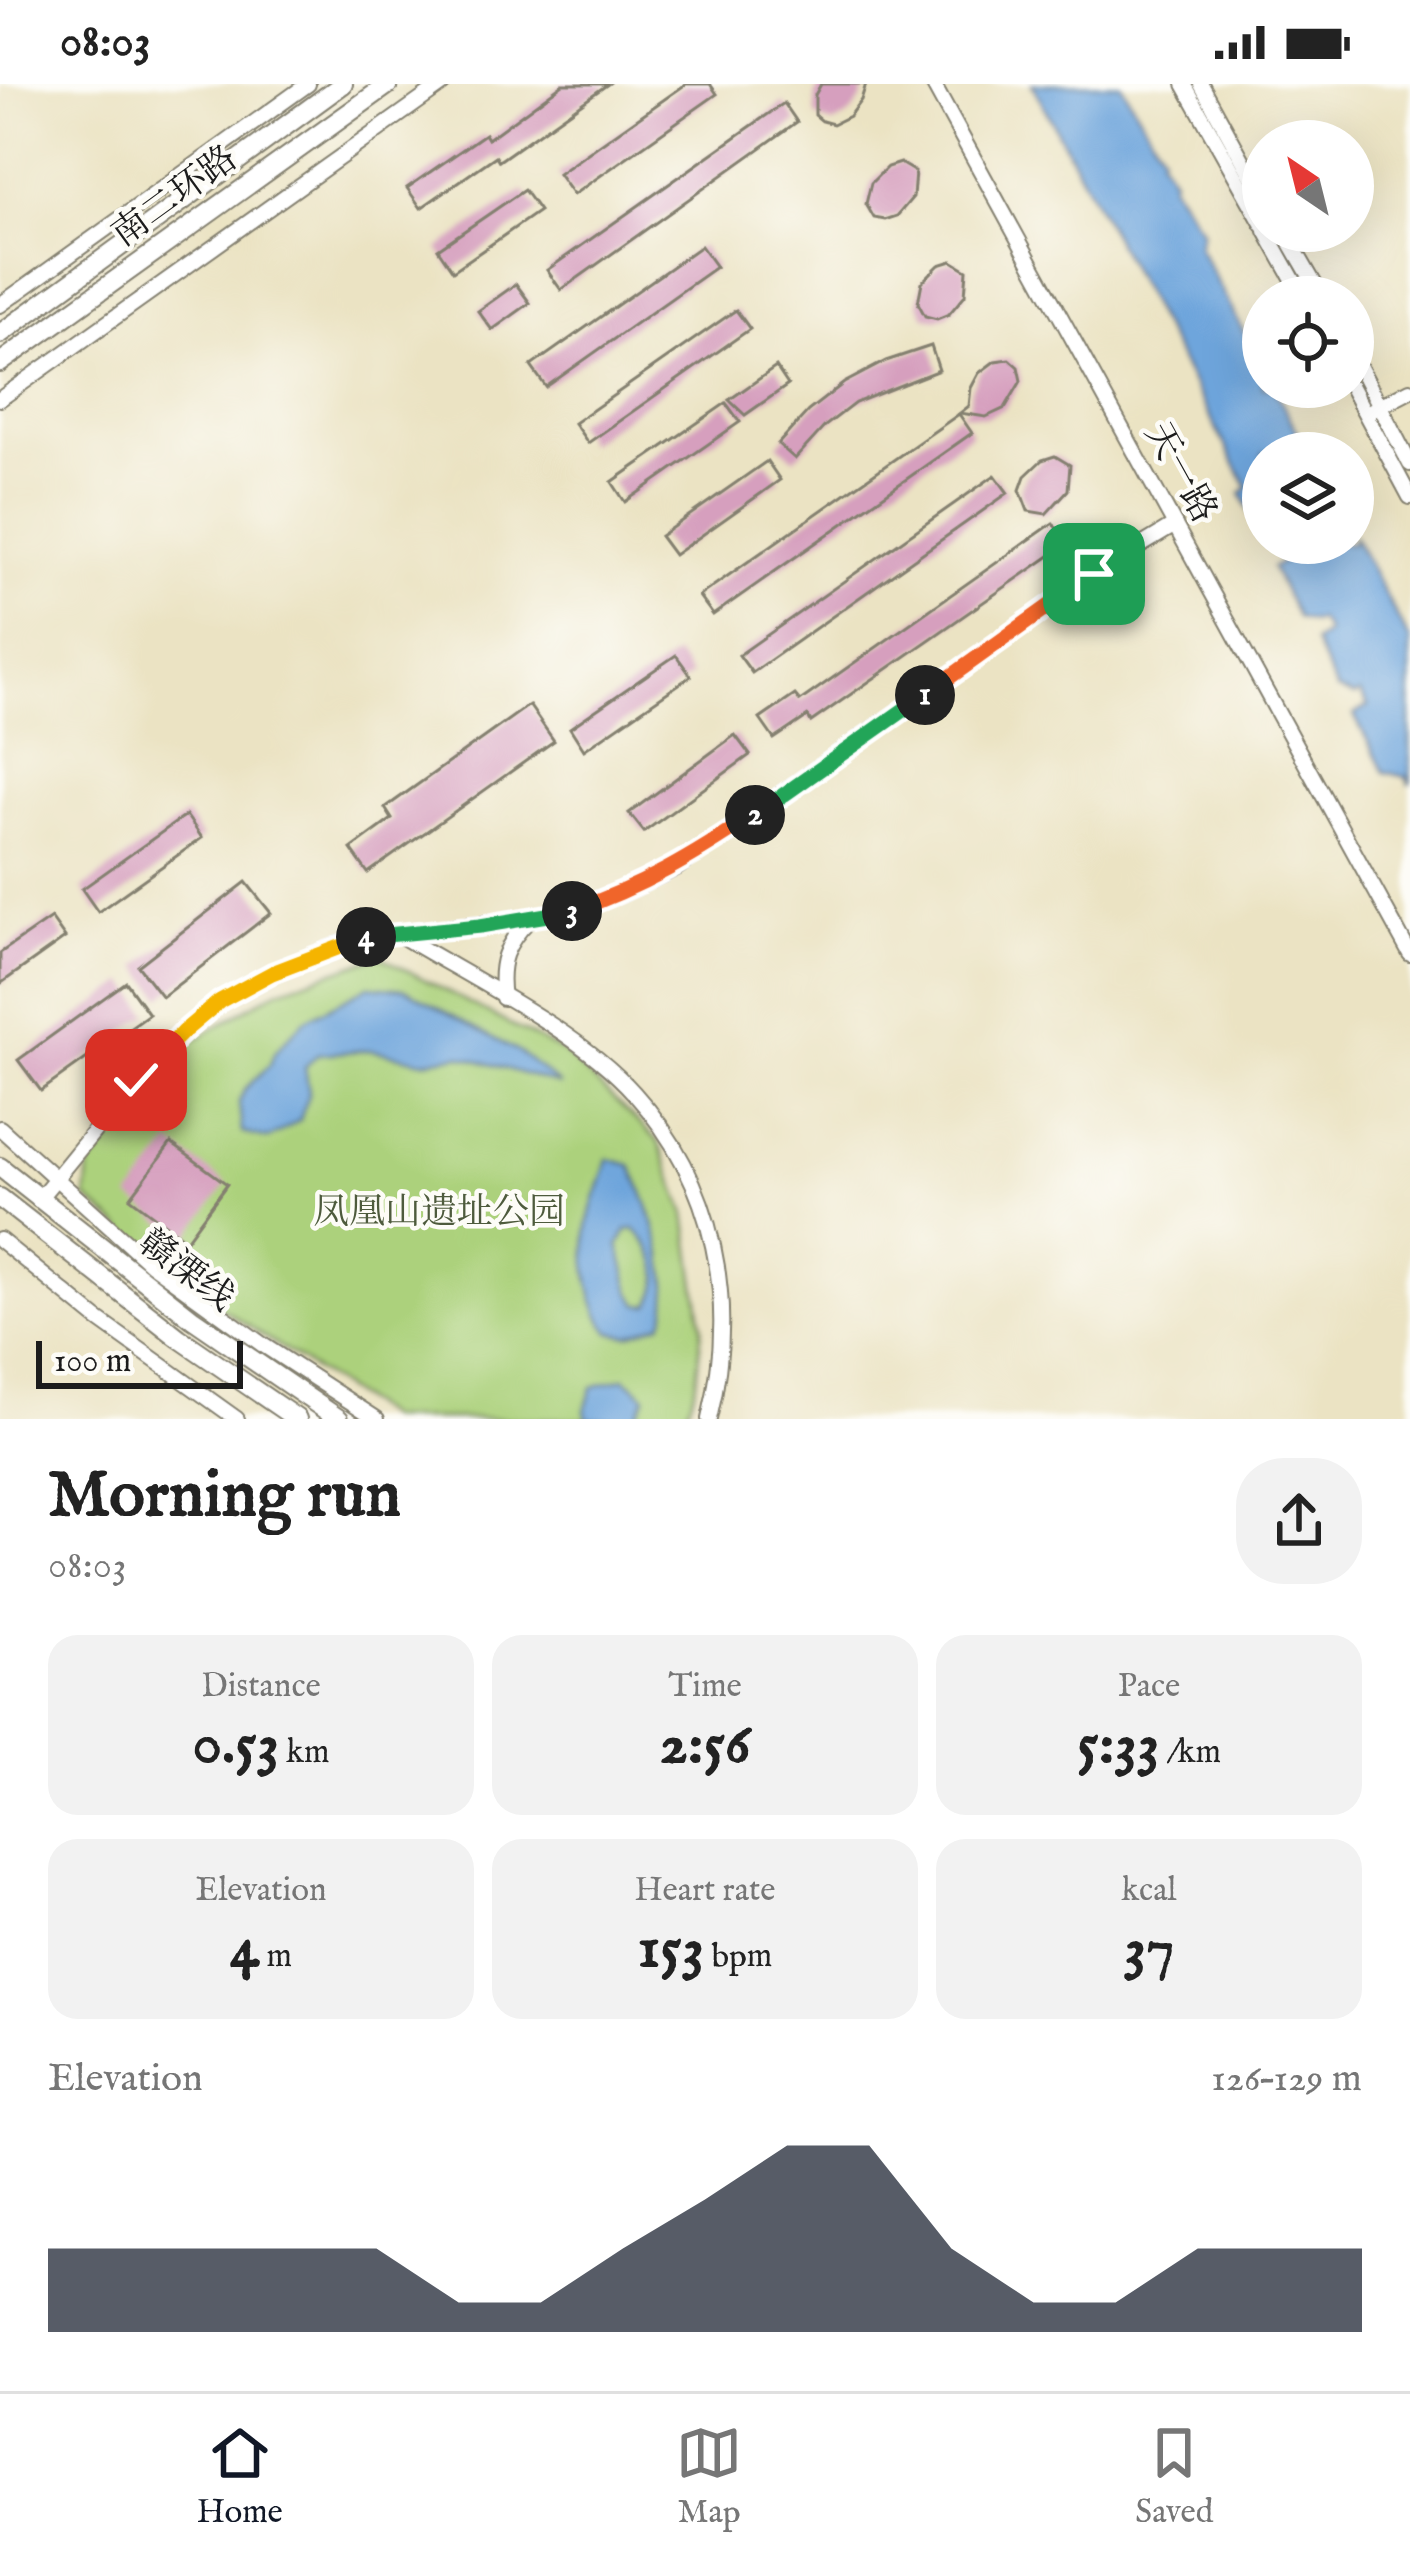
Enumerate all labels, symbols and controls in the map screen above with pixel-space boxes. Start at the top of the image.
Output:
text: 08:03 [60,14,151,71]
north arrow [1242,120,1374,252]
map controls [1242,120,1374,564]
street label: 南二环路 [103,136,247,258]
button: locate [1242,276,1374,408]
street label: 天一路 [1134,415,1226,531]
button: layers [1242,432,1374,564]
pin [1043,523,1145,625]
icon: arrive [1061,541,1127,607]
pin: 1 [895,665,955,725]
text: 1 [919,674,931,716]
pin: 2 [725,785,785,845]
text: 2 [747,794,763,836]
pin: 3 [542,881,602,941]
text: 3 [566,890,578,932]
pin: 4 [336,907,396,967]
text: 4 [358,916,374,958]
pin [85,1029,187,1131]
icon: check [103,1047,169,1113]
park label: 凤凰山遗址公园 [313,1190,565,1236]
street label: 赣溧线 [129,1220,243,1322]
scale bar [36,1335,243,1388]
text: 100 m [54,1341,131,1383]
text: Morning run [48,1455,401,1539]
button: share [1236,1458,1362,1584]
text: 08:03 [48,1542,126,1591]
text: Distance [201,1666,321,1708]
text: Time [668,1666,742,1708]
text: Pace [1118,1666,1180,1708]
text: 0.53 [193,1708,279,1784]
text: 2:56 [660,1708,750,1784]
text: 5:33 [1077,1708,1159,1784]
text: km [279,1732,329,1774]
text: /km [1159,1732,1221,1774]
text: Elevation [196,1870,326,1912]
text: Heart rate [635,1870,775,1912]
text: kcal [1122,1870,1177,1912]
text: 4 [230,1912,259,1988]
text: 153 [638,1912,704,1988]
text: 37 [1124,1912,1174,1988]
text: m [259,1936,292,1978]
text: bpm [704,1936,772,1978]
text: Elevation [48,2055,203,2104]
text: 126–129 m [1211,2055,1362,2104]
tab: Home [197,2420,283,2534]
tab: Map [676,2420,742,2534]
tab: Saved [1135,2420,1213,2534]

